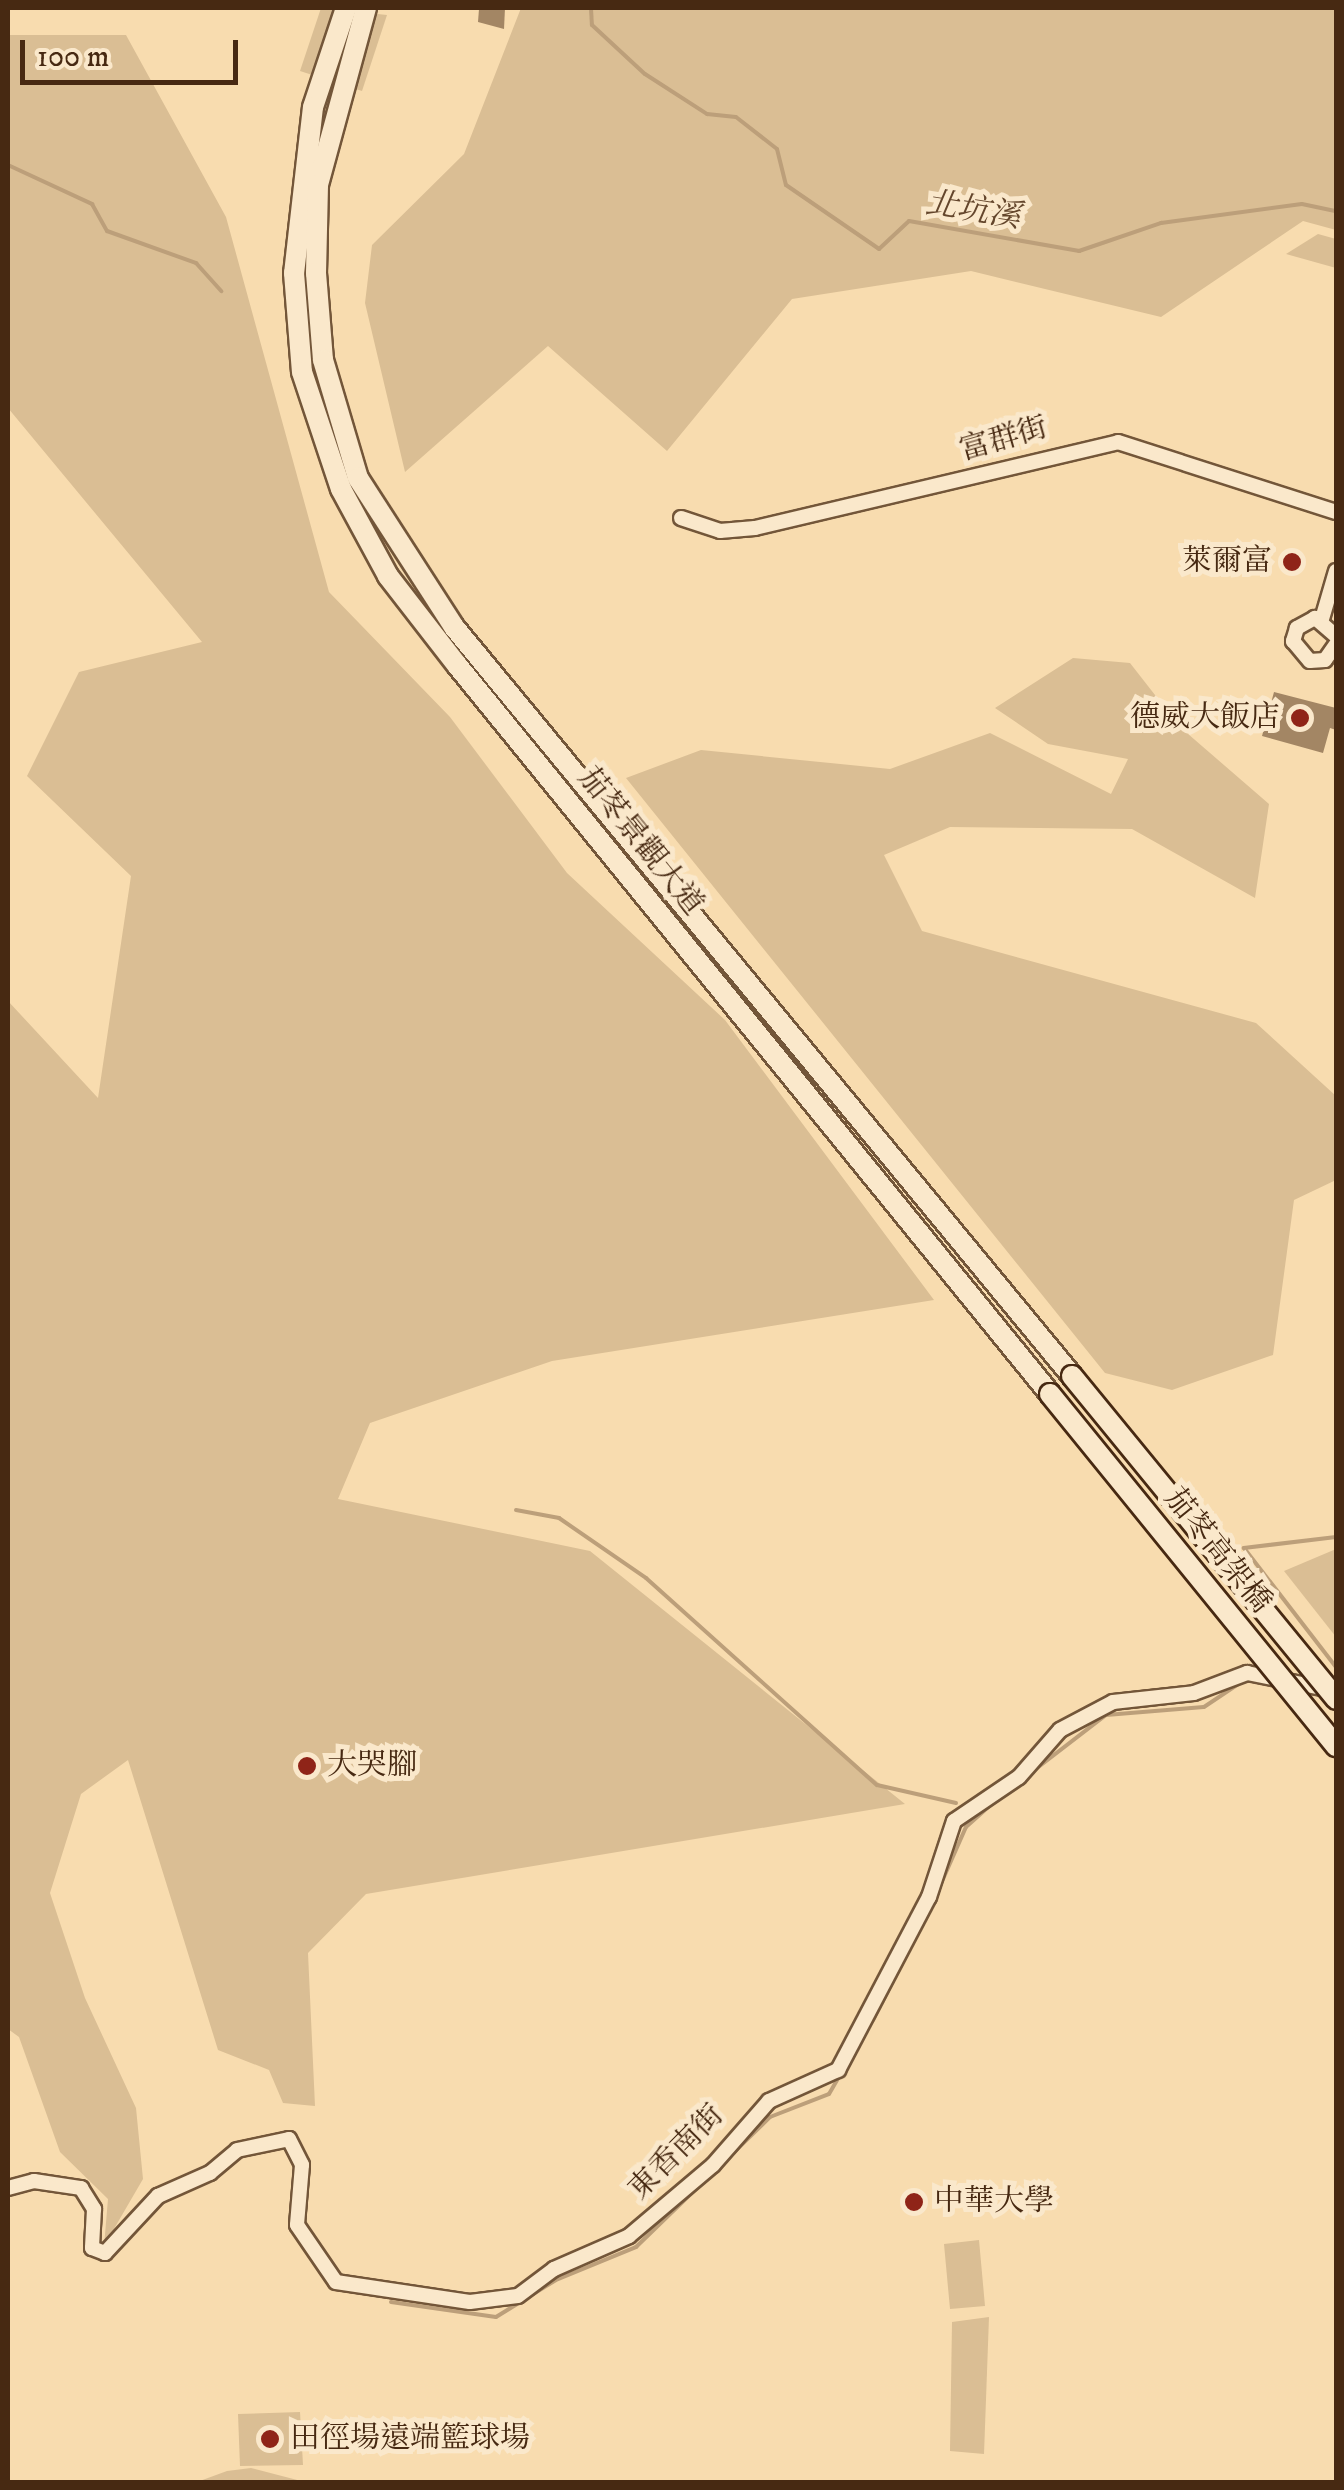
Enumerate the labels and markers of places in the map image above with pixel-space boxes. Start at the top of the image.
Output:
place label: 萊爾富 [1182,544,1272,580]
marker: 萊爾富 [1281,551,1303,573]
place label: 德威大飯店 [1130,700,1280,736]
marker: 德威大飯店 [1289,707,1311,729]
place label: 大哭腳 [327,1748,417,1784]
marker: 大哭腳 [296,1755,318,1777]
place label: 中華大學 [934,2184,1054,2220]
marker: 中華大學 [903,2191,925,2213]
place label: 田徑場遠端籃球場 [290,2421,530,2457]
marker: 田徑場遠端籃球場 [259,2428,281,2450]

